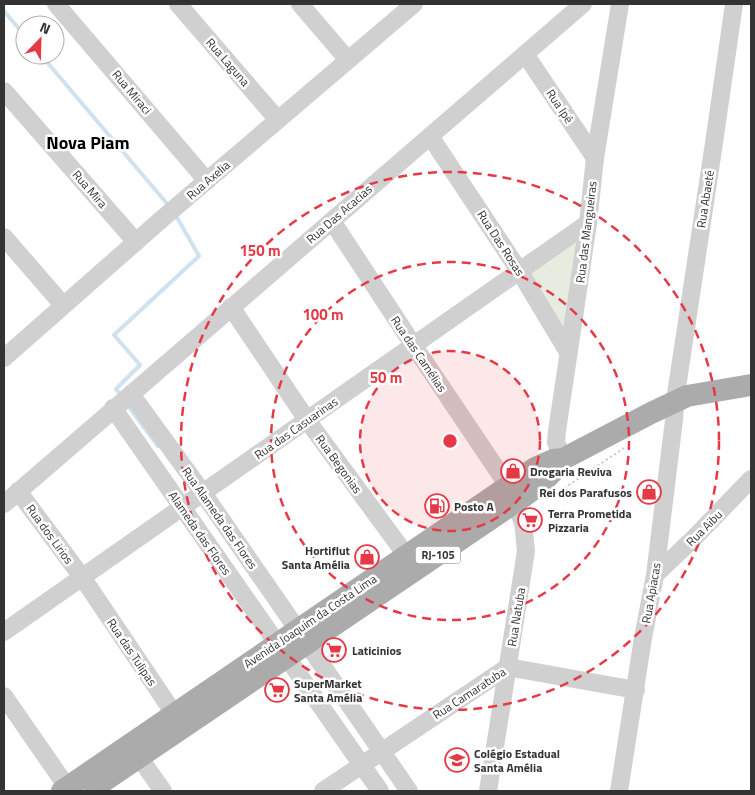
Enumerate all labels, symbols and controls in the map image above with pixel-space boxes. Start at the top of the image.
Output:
north arrow [15,15,65,65]
text: N [37,16,54,39]
street label: Rua Laguna [201,33,255,91]
street label: Rua Miraci [108,66,156,118]
street label: Rua Ipê [542,85,578,127]
district label: Nova Piam [46,129,130,156]
street label: Rua Axelia [182,156,234,204]
street label: Rua Mira [68,166,112,212]
street label: Rua Abaeté [691,169,719,229]
street label: Rua Das Acacias [302,180,377,248]
street label: Rua das Mangueiras [570,180,602,284]
street label: Rua Das Rosas [473,206,530,280]
text: 150 m [239,239,281,262]
text: 100 m [302,303,344,326]
street label: Rua das Camélias [386,312,452,396]
text: 50 m [370,366,402,389]
street label: Rua das Casuarinas [250,392,342,464]
street label: Rua Begonias [311,430,367,498]
centre of rings [441,432,459,450]
shop icon: Drogaria Reviva [500,458,526,484]
place label: Drogaria Reviva [530,462,612,481]
street label: Rua Alameda das Flores [179,464,261,572]
shop icon: Rei dos Parafusos [636,479,662,505]
place label: Rei dos Parafusos [539,483,632,502]
street label: Alameda das Flores [166,488,234,578]
fuel station icon: Posto A [424,493,450,519]
place label: Posto A [454,497,495,516]
street label: Rua dos Lirios [22,500,79,568]
place label: Terra Prometida Pizzaria [548,504,632,537]
street label: Rua Aibu [681,505,727,551]
supermarket icon: Terra Prometida Pizzaria [517,507,543,533]
place label: Hortiflut Santa Amélia [282,541,351,574]
shop icon: Hortiflut Santa Amélia [354,544,380,570]
road number: RJ-105 [416,546,460,564]
street label: Rua Apiacas [636,561,666,625]
street label: Avenida Joaquim da Costa Lima [240,569,380,673]
street label: Rua Natuba [502,586,530,648]
street label: Rua das Tulipas [102,614,162,690]
supermarket icon: Laticinios [321,637,347,663]
place label: Laticinios [352,641,402,660]
street label: Rua Camaratuba [429,662,509,724]
place label: SuperMarket Santa Amélia [294,674,362,707]
supermarket icon: SuperMarket Santa Amélia [264,677,290,703]
place label: Colégio Estadual Santa Amélia [474,744,560,777]
school or university icon: Colégio Estadual Santa Amélia [444,747,470,773]

